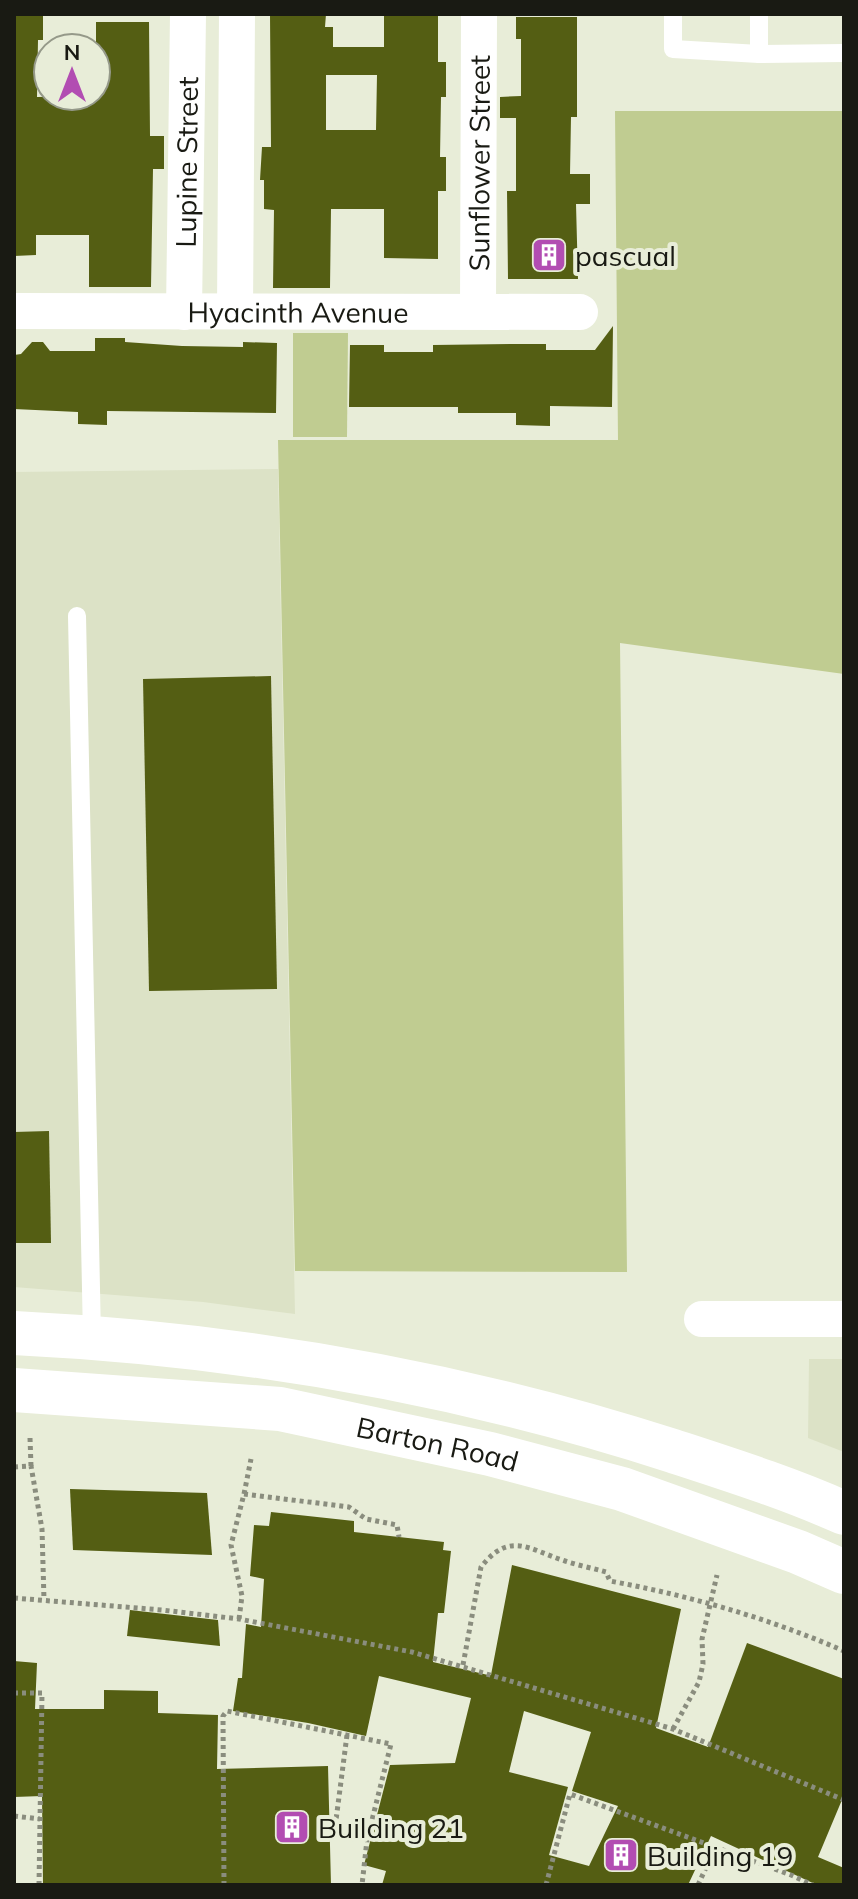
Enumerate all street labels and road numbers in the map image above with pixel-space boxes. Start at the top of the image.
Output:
street label: Sunflower Street [461,55,496,271]
street label: Lupine Street [167,76,205,248]
street label: Hyacinth Avenue [188,294,408,329]
street label: Barton Road [353,1408,523,1478]

